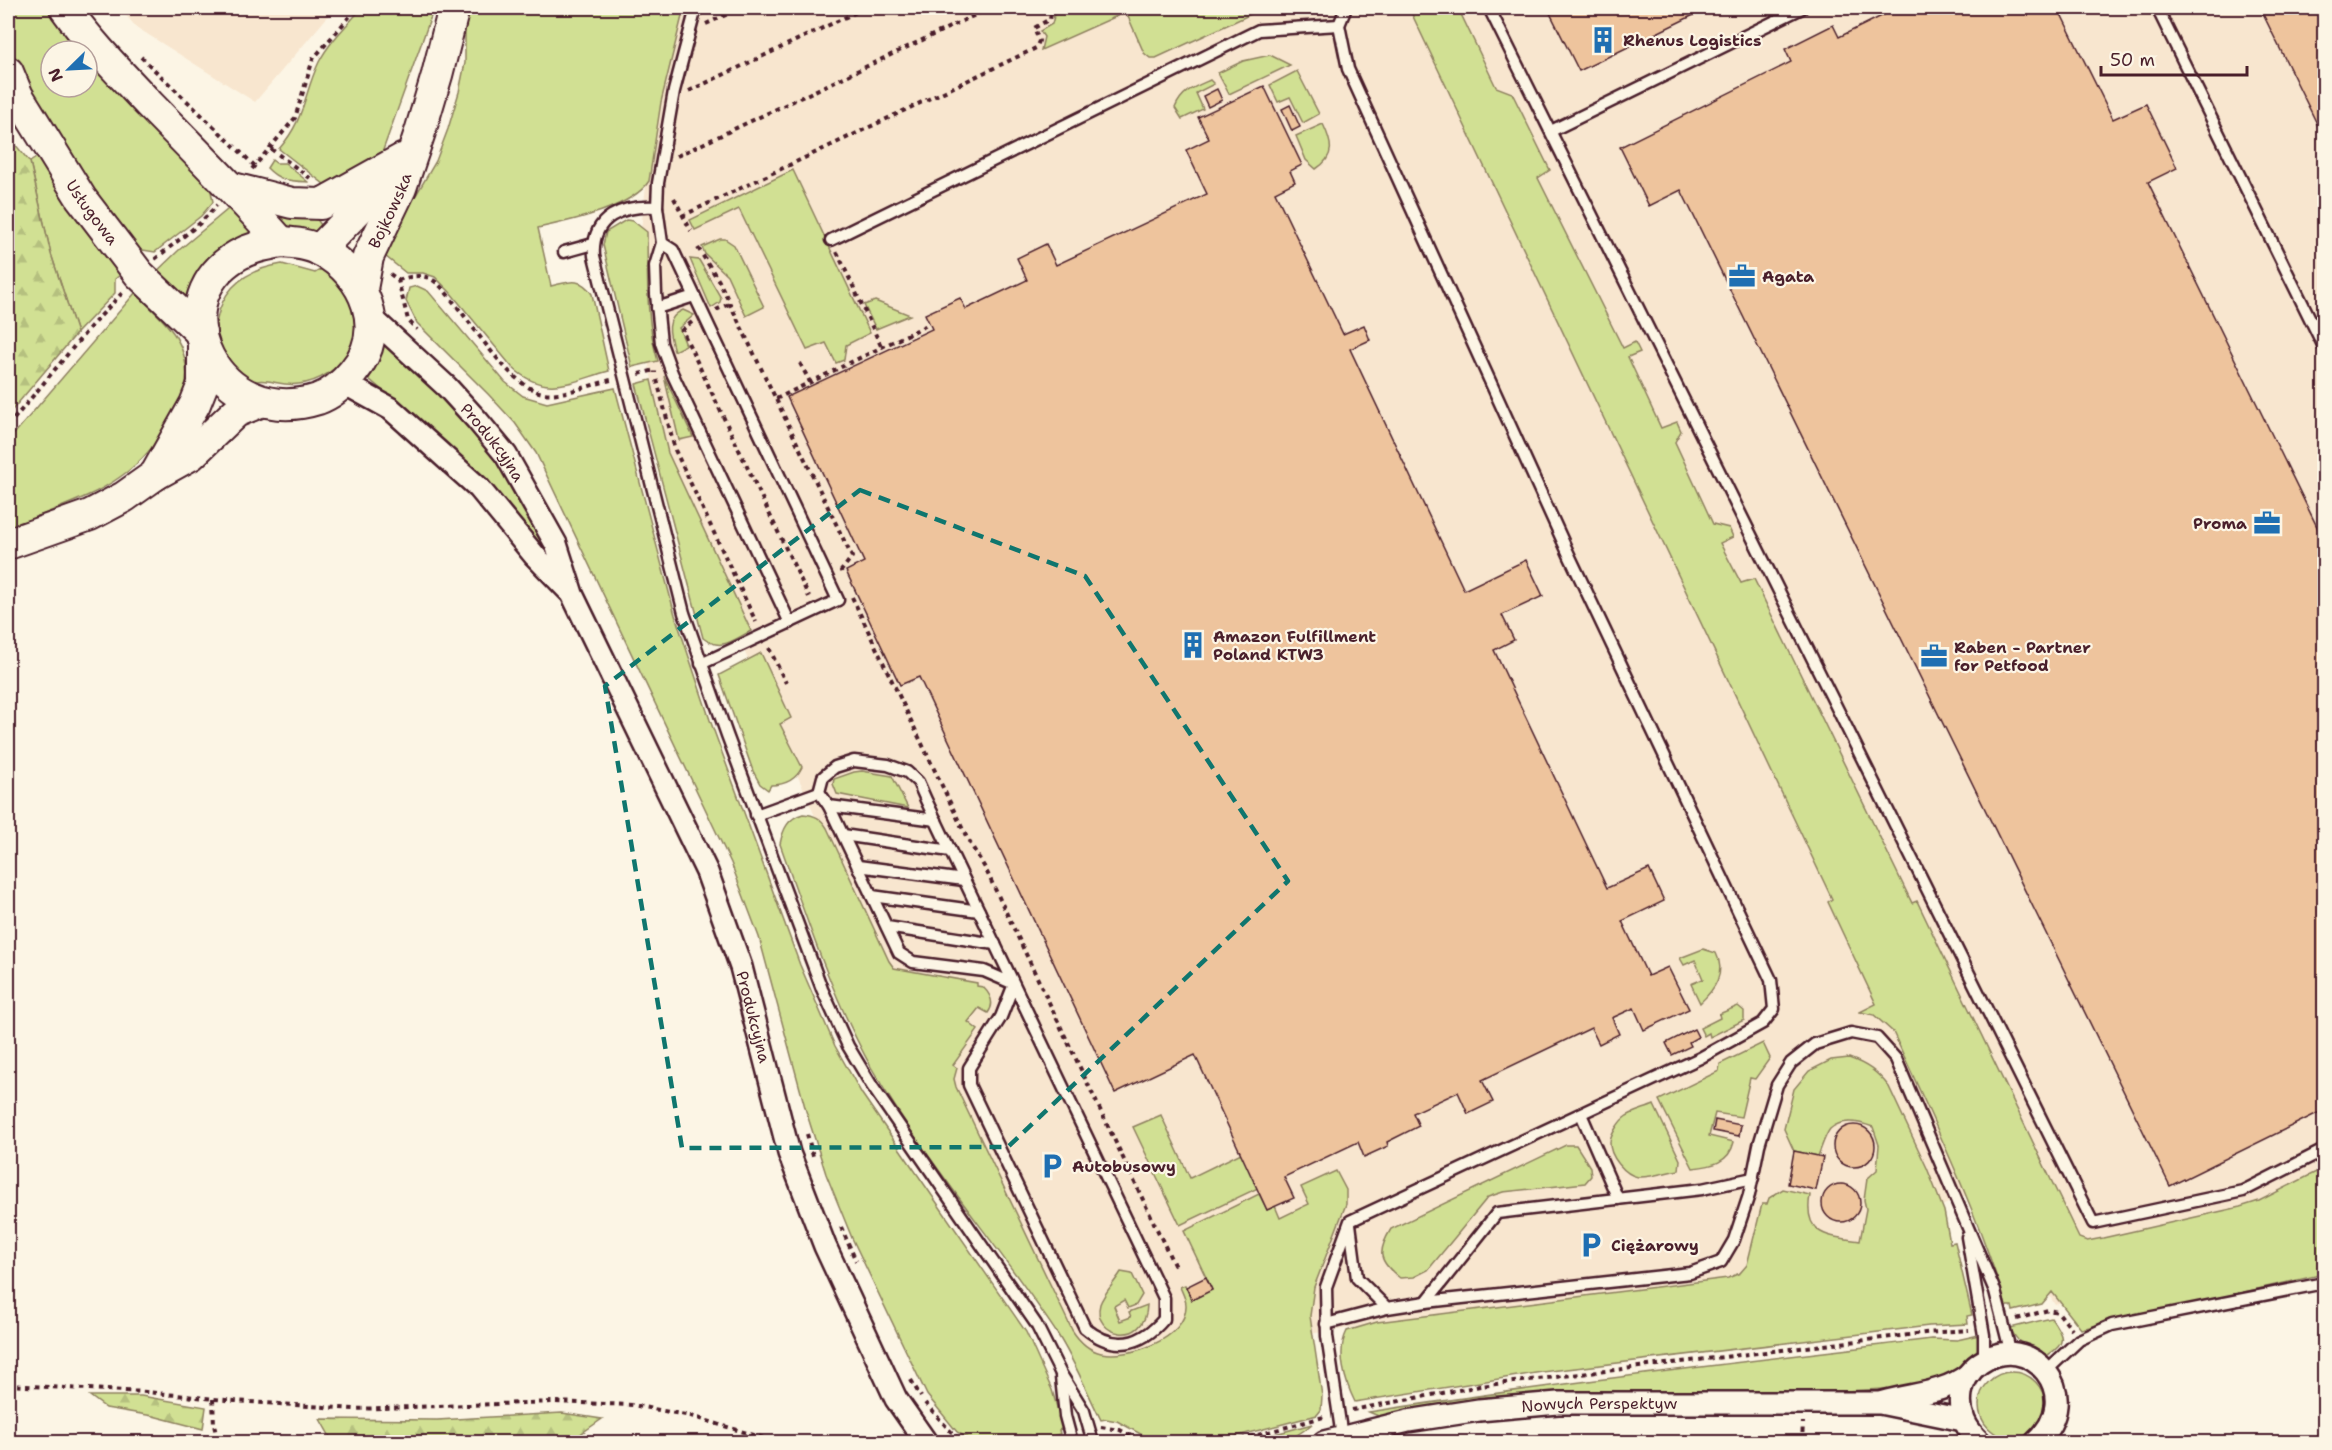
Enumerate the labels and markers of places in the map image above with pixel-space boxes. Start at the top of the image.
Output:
building icon: Rhenus Logistics [1588,25,1618,55]
place label: Rhenus Logistics [1623,30,1761,51]
office icon: Agata [1727,261,1757,291]
place label: Agata [1762,266,1814,287]
office icon: Proma [2252,508,2282,538]
place label: Proma [2193,513,2247,534]
place label: Amazon Fulfillment Poland KTW3 [1213,626,1376,665]
building icon: Amazon Fulfillment Poland KTW3 [1178,630,1208,660]
place label: Raben - Partner for Petfood [1954,637,2091,676]
office icon: Raben - Partner for Petfood [1919,641,1949,671]
parking icon: Autobusowy [1037,1151,1067,1181]
place label: Autobusowy [1072,1156,1176,1177]
parking icon: Ciężarowy [1576,1230,1606,1260]
place label: Ciężarowy [1611,1235,1699,1256]

